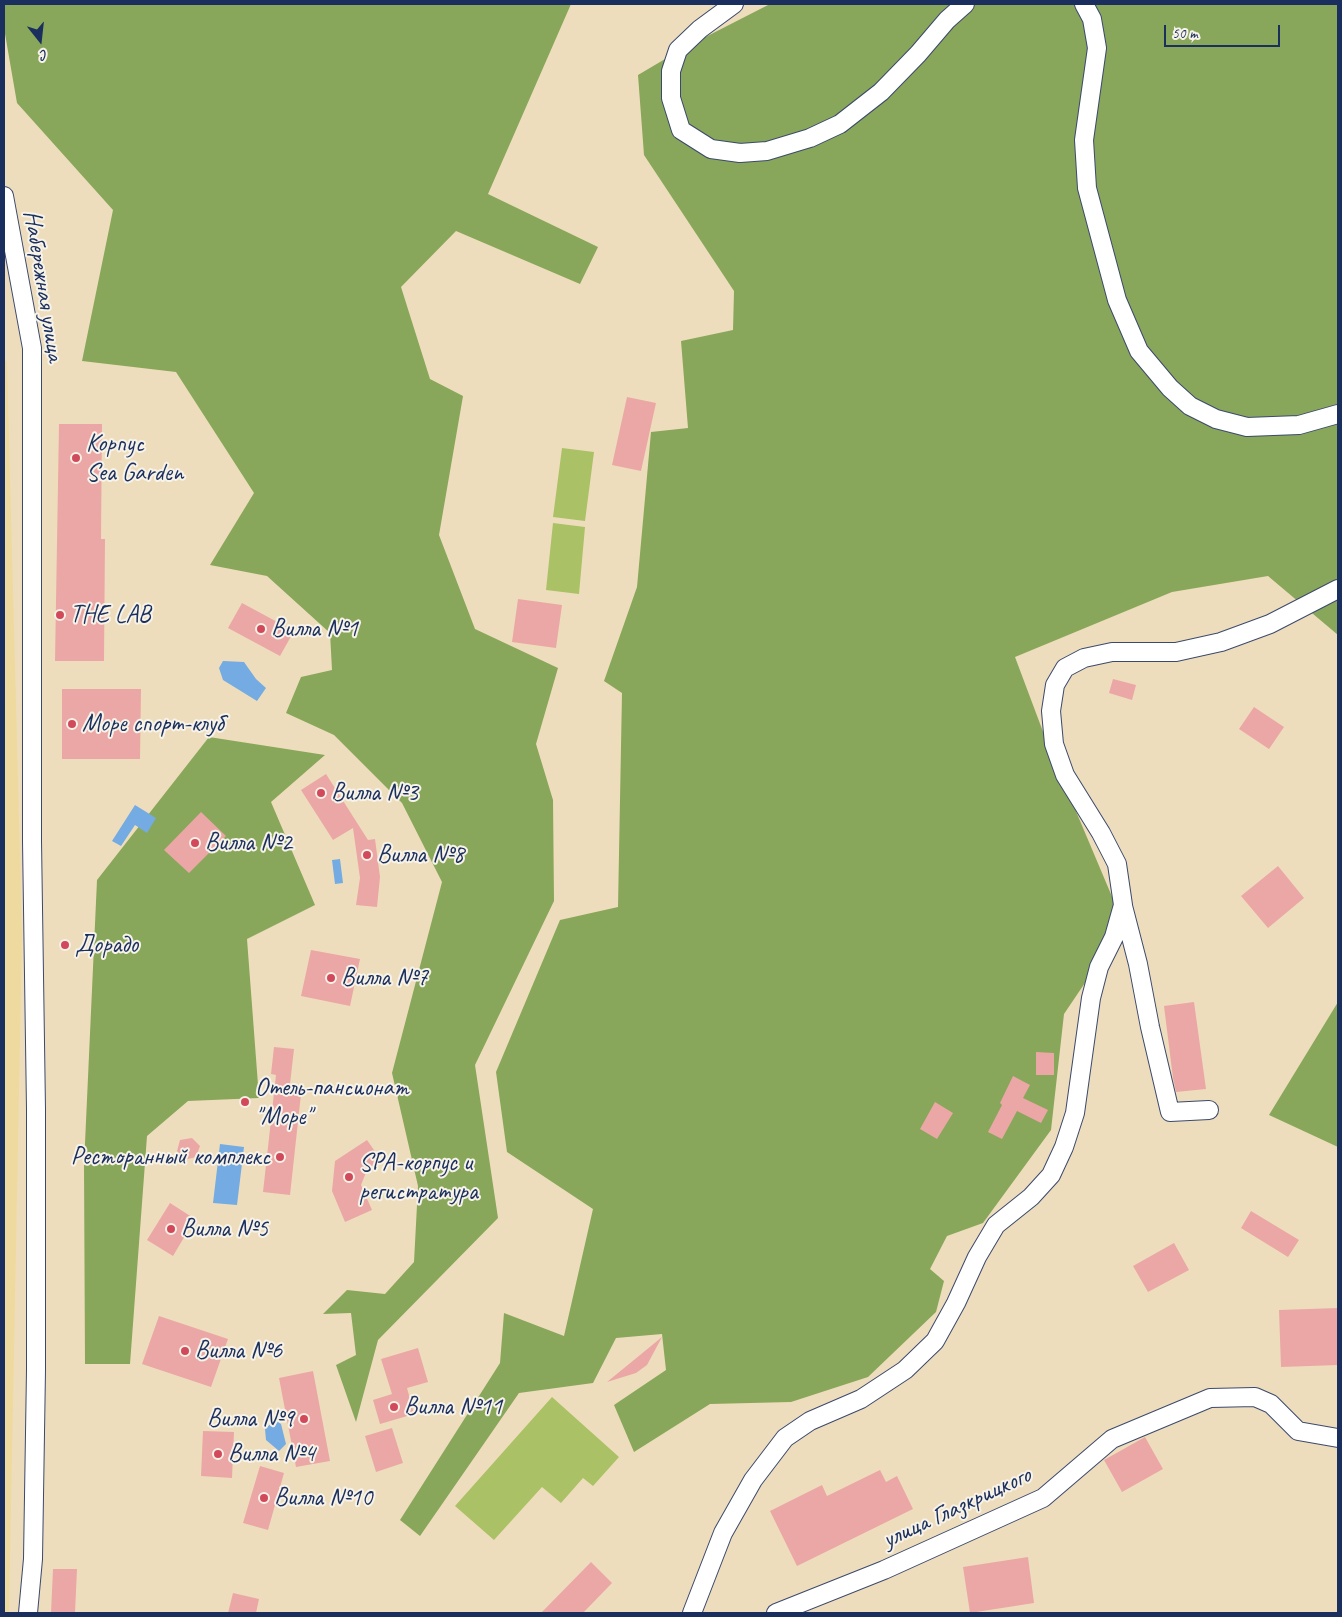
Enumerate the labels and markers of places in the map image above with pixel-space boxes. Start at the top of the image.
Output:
place label: Корпус Sea Garden [86,429,183,488]
marker: Корпус Sea Garden [70,452,82,464]
place label: THE LAB [70,600,151,630]
marker: THE LAB [54,609,66,621]
place label: Вилла №1 [271,614,358,644]
marker: Вилла №1 [255,623,267,635]
place label: Море спорт-клуб [82,709,223,739]
marker: Море спорт-клуб [66,718,78,730]
place label: Вилла №3 [331,778,418,808]
marker: Вилла №3 [315,787,327,799]
place label: Вилла №2 [205,828,292,858]
marker: Вилла №2 [189,837,201,849]
place label: Вилла №8 [377,840,464,870]
marker: Вилла №8 [361,849,373,861]
place label: Дорадо [75,930,138,960]
marker: Дорадо [59,939,71,951]
place label: Вилла №7 [341,963,428,993]
marker: Вилла №7 [325,972,337,984]
place label: Отель-пансионат "Море" [255,1073,408,1132]
marker: Отель-пансионат "Море" [239,1096,251,1108]
place label: Ресторанный комплекс [71,1142,270,1172]
place label: SPA-корпус и регистратура [359,1148,478,1207]
marker: Ресторанный комплекс [274,1151,286,1163]
marker: SPA-корпус и регистратура [343,1171,355,1183]
place label: Вилла №5 [181,1214,268,1244]
marker: Вилла №5 [165,1223,177,1235]
place label: Вилла №6 [195,1336,282,1366]
marker: Вилла №6 [179,1345,191,1357]
place label: Вилла №11 [404,1392,502,1422]
marker: Вилла №11 [388,1401,400,1413]
place label: Вилла №9 [207,1404,294,1434]
marker: Вилла №9 [298,1413,310,1425]
place label: Вилла №4 [228,1439,315,1469]
marker: Вилла №4 [212,1448,224,1460]
place label: Вилла №10 [274,1483,372,1513]
marker: Вилла №10 [258,1492,270,1504]

